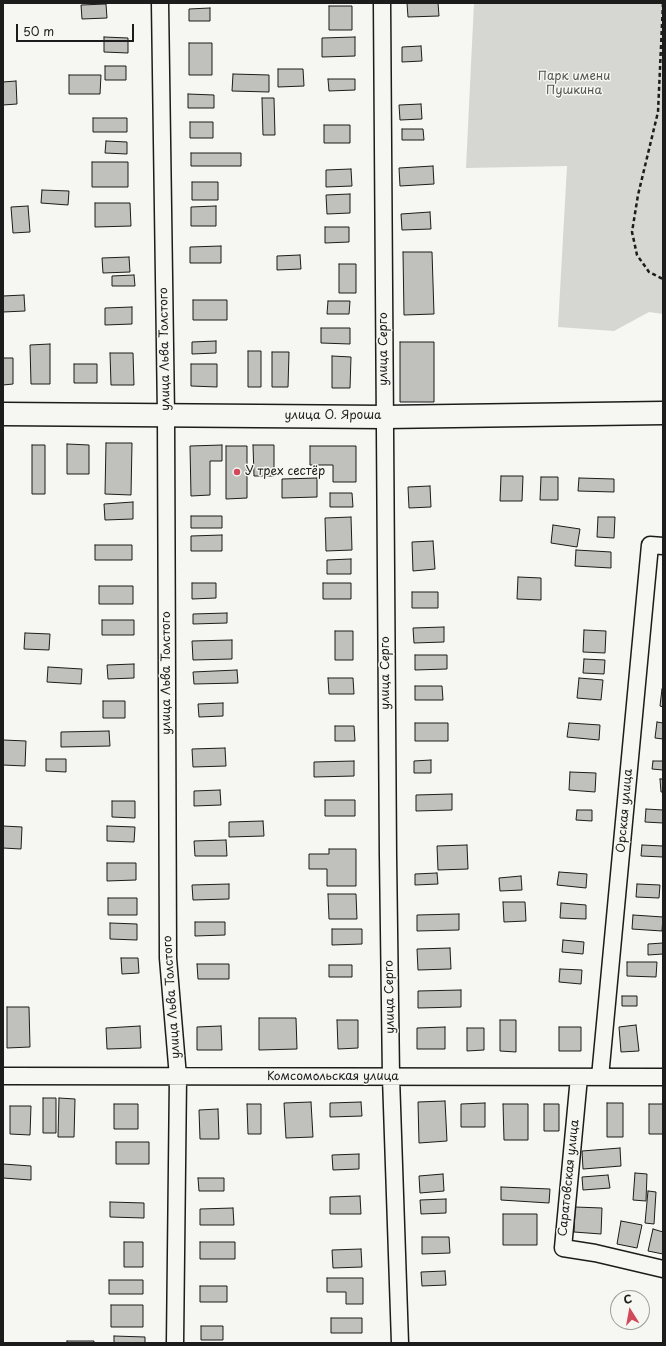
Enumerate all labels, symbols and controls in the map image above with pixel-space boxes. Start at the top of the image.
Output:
scale bar [18,16,136,42]
text: 50 m [23,22,54,40]
park label: Парк имени Пушкина [538,70,610,98]
street label: улица Льва Толстого [157,287,173,411]
street label: улица Серго [377,312,391,386]
street label: улица О. Яроша [285,409,381,423]
place label: У трех сестёр [245,465,325,479]
marker: У трех сестёр [232,467,242,477]
street label: улица Льва Толстого [160,611,174,735]
street label: улица Серго [379,636,393,710]
street label: Орская улица [614,768,636,854]
street label: улица Льва Толстого [161,935,183,1059]
street label: улица Серго [382,960,398,1034]
street label: Комсомольская улица [267,1070,399,1084]
street label: Саратовская улица [556,1119,582,1237]
north arrow [610,1290,650,1330]
text: С [622,1290,633,1308]

